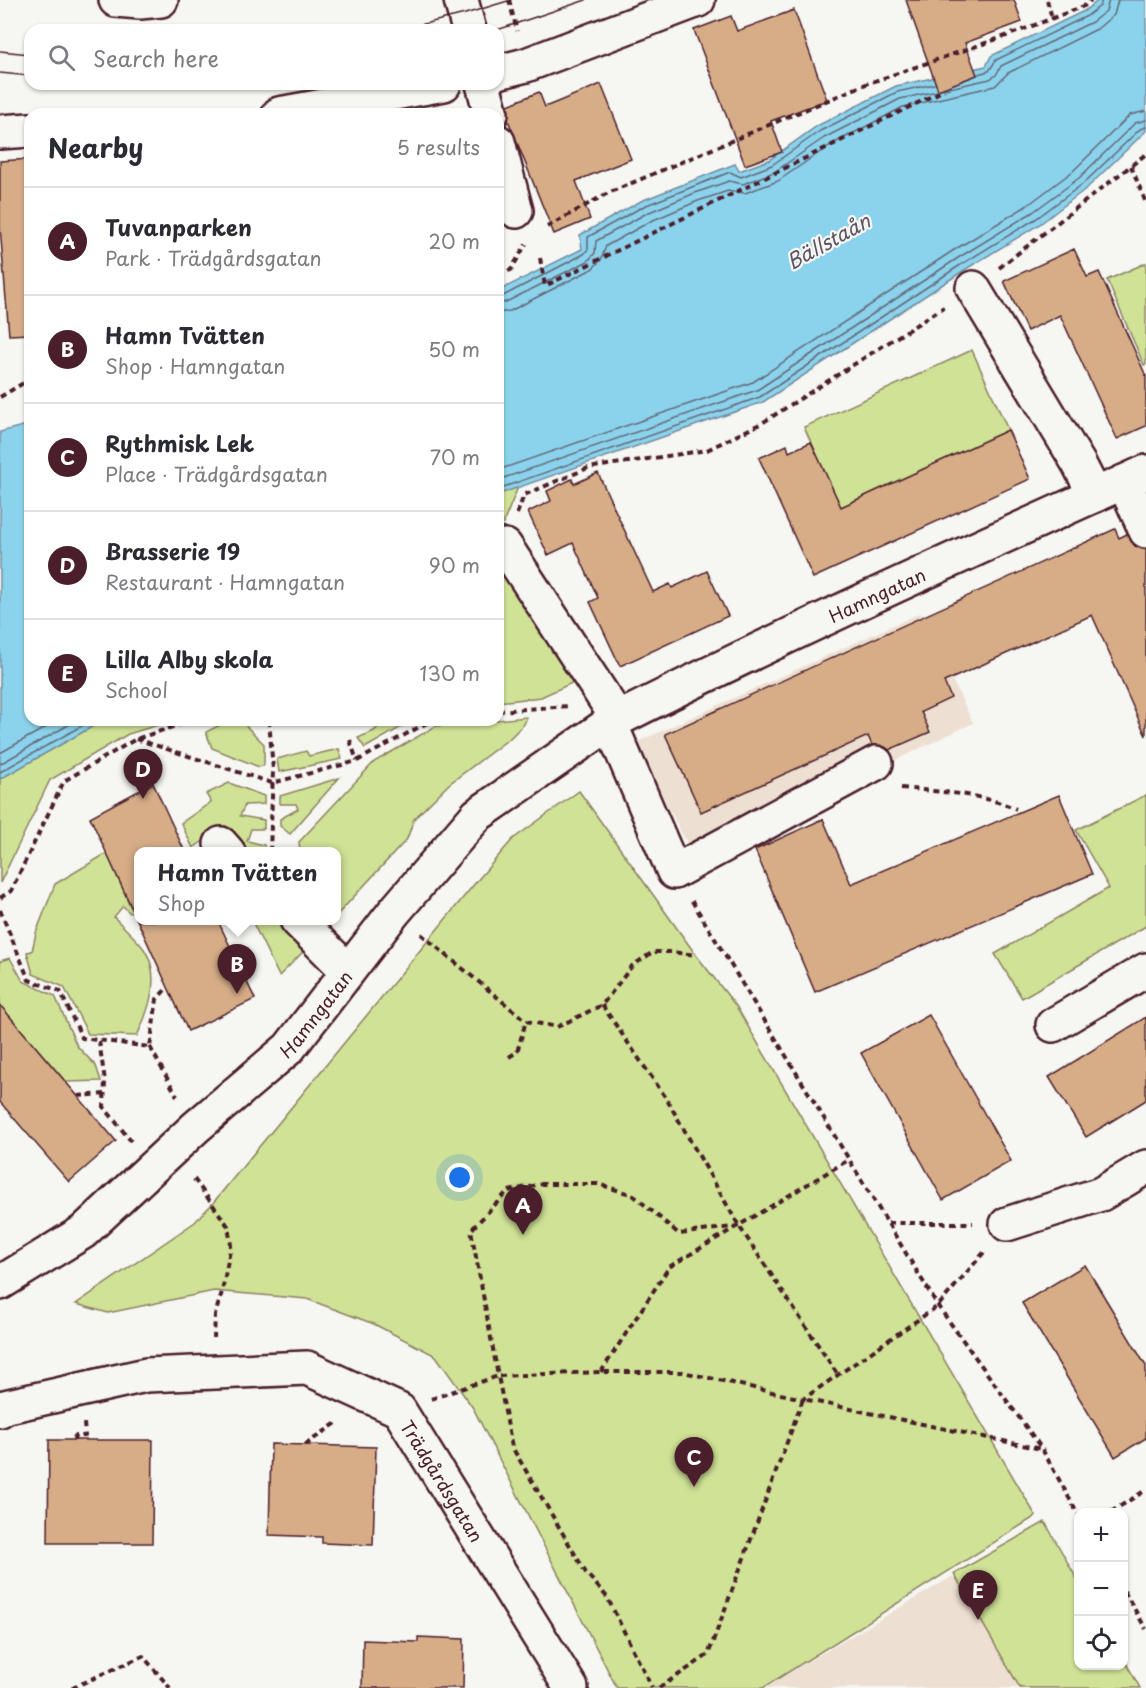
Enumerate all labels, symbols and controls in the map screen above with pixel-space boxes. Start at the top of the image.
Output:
search box [24,24,504,90]
icon: search [45,41,78,74]
text: Search here [93,41,219,74]
text: Nearby [48,128,143,167]
text: 5 results [397,132,480,162]
water label: Bällstaån [781,205,876,276]
text: Tuvanparken [105,210,252,243]
text: A [60,226,75,256]
text: 20 m [428,226,480,256]
text: Park · Trädgårdsgatan [105,243,322,273]
text: Hamn Tvätten [105,318,265,351]
text: B [61,334,74,364]
text: 50 m [428,334,480,364]
text: Shop · Hamngatan [105,351,285,381]
text: Rythmisk Lek [105,426,254,459]
text: C [60,442,75,472]
text: 70 m [430,442,480,472]
text: Place · Trädgårdsgatan [105,459,328,489]
text: Brasserie 19 [105,534,240,567]
text: D [60,550,75,580]
text: 90 m [429,550,480,580]
street label: Hamngatan [824,560,930,629]
text: Restaurant · Hamngatan [105,567,345,597]
text: Lilla Alby skola [105,642,273,675]
text: E [61,658,74,688]
text: 130 m [420,658,480,688]
text: School [105,675,168,705]
pin: D [124,750,162,799]
popup [134,847,341,925]
text: Hamn Tvätten [158,855,317,888]
text: Shop [158,888,205,918]
pin: B [218,944,256,994]
street label: Hamngatan [273,964,358,1064]
your location [445,1163,474,1192]
pin: A [504,1186,542,1235]
street label: Trädgårdsgatan [395,1414,491,1547]
pin: C [674,1438,714,1487]
map controls [1074,1508,1128,1670]
button: + [1074,1508,1128,1562]
button: − [1074,1562,1128,1616]
pin: E [958,1570,998,1620]
button: locate [1074,1616,1128,1670]

